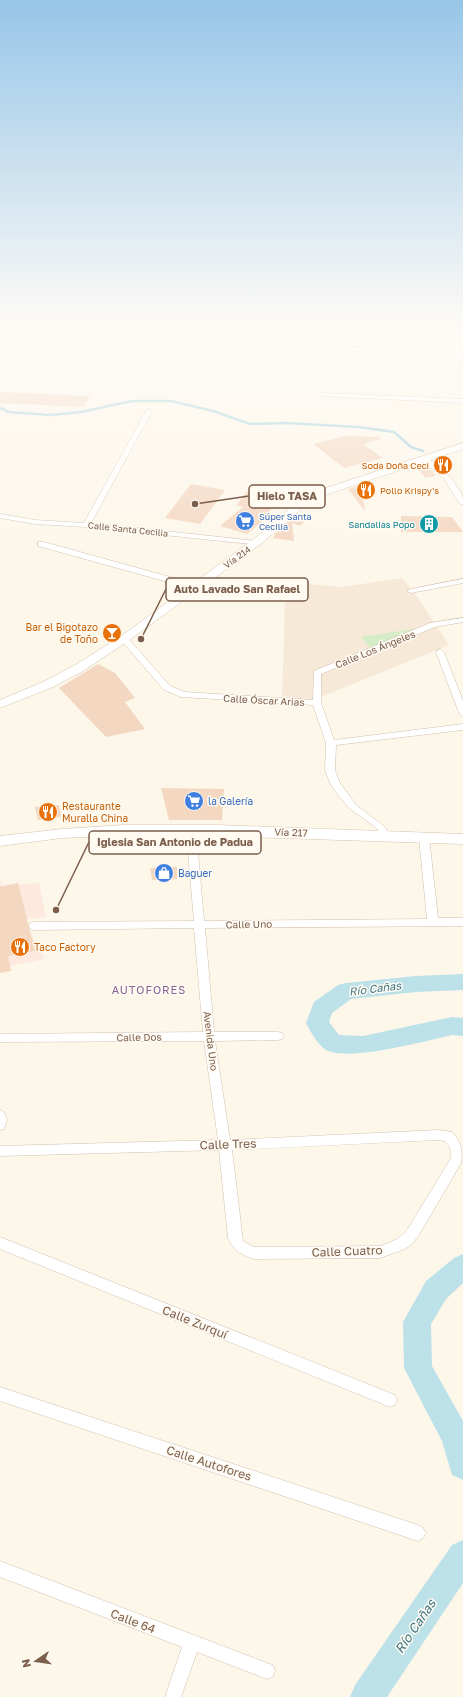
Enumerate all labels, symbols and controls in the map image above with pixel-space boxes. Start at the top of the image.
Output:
restaurant icon: Soda Doña Ceci [432,454,454,476]
place label: Soda Doña Ceci [362,460,429,471]
restaurant icon: Pollo Krispy's [355,479,377,501]
callout: Hielo TASA [249,485,325,508]
place label: Pollo Krispy's [380,485,439,496]
text: Hielo TASA [257,489,317,502]
supermarket icon: Súper Santa Cecilia [234,510,256,532]
place label: Súper Santa Cecilia [259,511,312,532]
building icon: Sandalias Popo [418,513,440,535]
street label: Calle Santa Cecilia [87,519,169,539]
place label: Sandalias Popo [348,519,415,530]
street label: Vía 214 [221,543,253,571]
callout: Auto Lavado San Rafael [166,578,308,601]
text: Auto Lavado San Rafael [174,582,301,595]
place label: Bar el Bigotazo de Toño [25,621,98,645]
bar icon: Bar el Bigotazo de Toño [101,622,123,644]
street label: Calle Los Ángeles [333,627,417,671]
street label: Calle Óscar Arias [223,692,305,708]
supermarket icon: la Galería [183,790,205,812]
place label: la Galería [208,795,253,807]
place label: Restaurante Muralla China [62,800,128,824]
restaurant icon: Restaurante Muralla China [37,801,59,823]
street label: Vía 217 [274,825,308,839]
callout: Iglesia San Antonio de Padua [89,831,261,854]
text: Iglesia San Antonio de Padua [97,835,253,848]
shop icon: Baguer [153,862,175,884]
place label: Baguer [178,867,212,879]
street label: Calle Uno [226,918,272,930]
restaurant icon: Taco Factory [9,936,31,958]
place label: Taco Factory [34,941,96,953]
water label: Río Cañas [348,978,403,998]
district label: AUTOFORES [112,983,186,996]
street label: Avenida Uno [201,1011,221,1071]
street label: Calle Dos [116,1031,162,1043]
street label: Calle Tres [199,1136,257,1152]
street label: Calle Cuatro [311,1242,383,1260]
street label: Calle Zurquí [160,1302,231,1342]
street label: Calle Autofores [164,1442,254,1484]
water label: Río Cañas [391,1595,440,1656]
street label: Calle 64 [108,1606,158,1636]
north arrow [16,1641,56,1681]
text: N [18,1658,33,1669]

